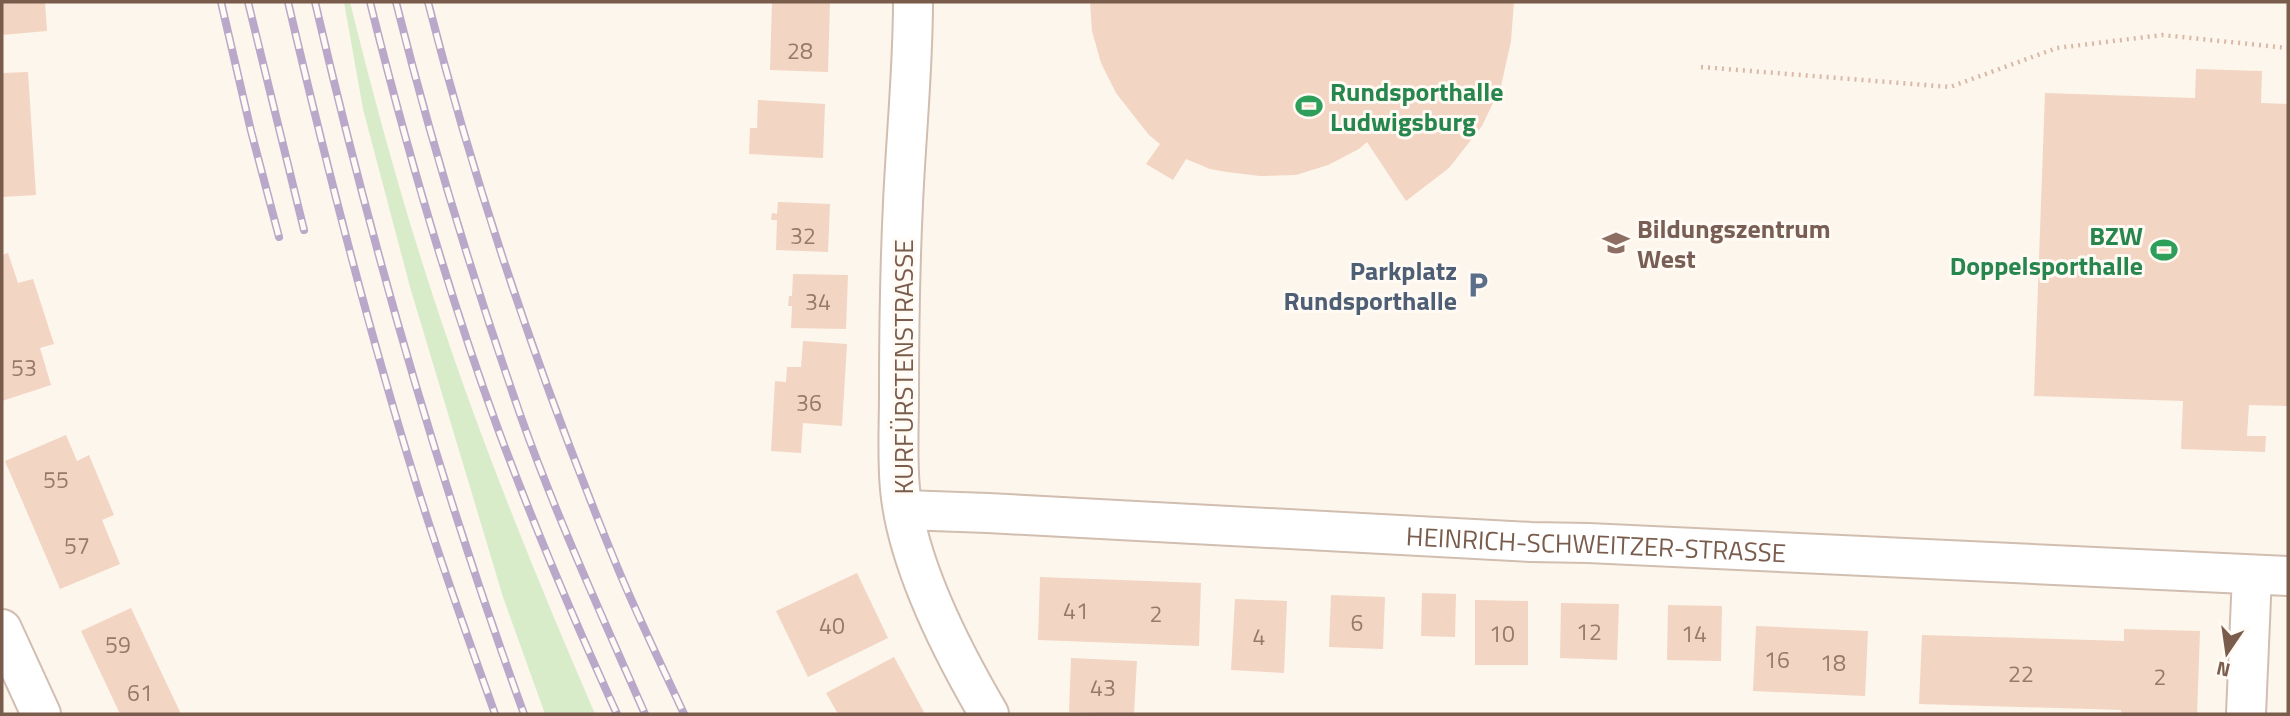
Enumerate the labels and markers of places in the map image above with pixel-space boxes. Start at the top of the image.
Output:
place label: Rundsporthalle Ludwigsburg [1330,72,1504,141]
sports icon: Rundsporthalle Ludwigsburg [1294,91,1324,121]
place label: Bildungszentrum West [1637,209,1831,278]
place label: BZW Doppelsporthalle [1950,216,2143,285]
school or university icon: Bildungszentrum West [1601,228,1631,258]
sports icon: BZW Doppelsporthalle [2149,235,2179,265]
place label: Parkplatz Rundsporthalle [1284,251,1457,320]
parking icon: Parkplatz Rundsporthalle [1463,270,1493,300]

